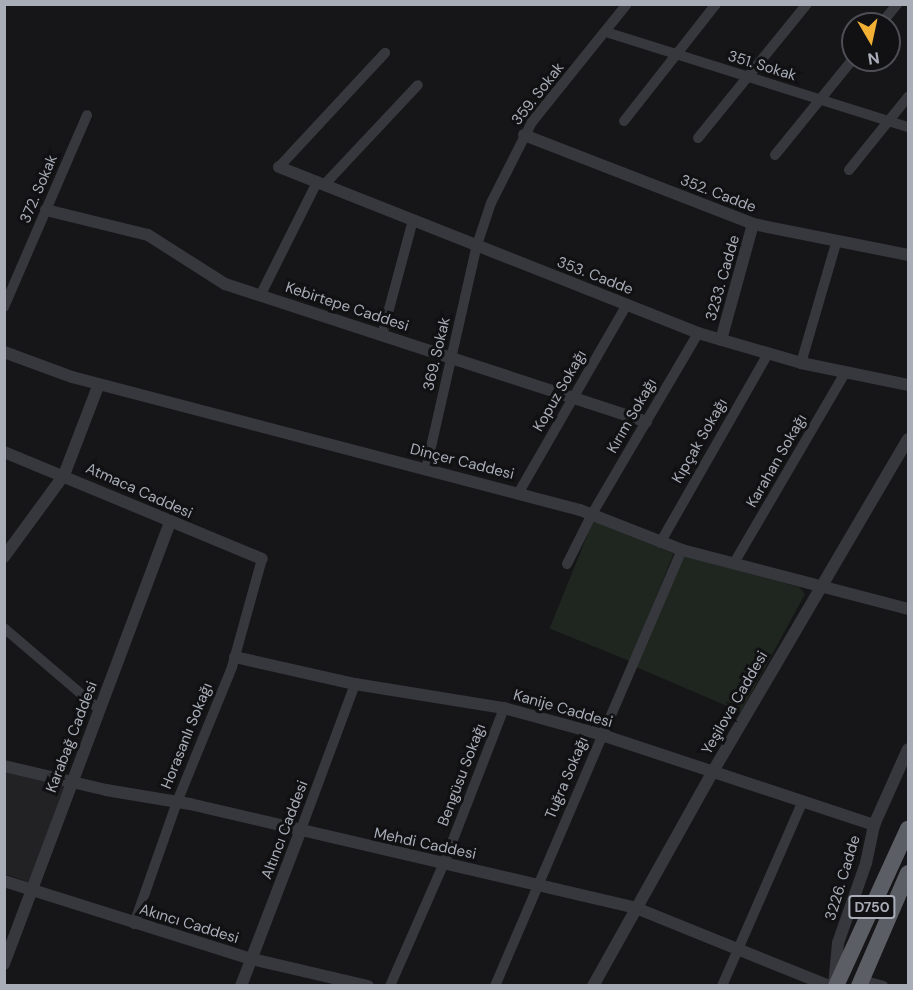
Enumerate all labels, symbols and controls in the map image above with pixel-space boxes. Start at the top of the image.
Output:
north arrow [841,12,901,72]
street label: 351. Sokak [726,47,798,85]
text: N [866,47,881,70]
street label: 359. Sokak [508,59,568,129]
street label: 372. Sokak [17,152,61,226]
street label: 352. Cadde [678,171,758,217]
street label: 3233. Cadde [702,233,744,323]
street label: 353. Cadde [554,253,636,299]
street label: Kebirtepe Caddesi [283,279,411,335]
street label: 369. Sokak [420,316,454,392]
street label: Kopuz Sokağı [529,347,591,435]
street label: Kırım Sokağı [603,375,661,457]
street label: Kıpçak Sokağı [669,395,731,487]
street label: Karahan Sokağı [743,411,811,511]
street label: Dinçer Caddesi [408,440,516,484]
street label: Atmaca Caddesi [83,459,195,523]
street label: Yeşilova Caddesi [698,648,772,758]
street label: Karabağ Caddesi [43,679,101,795]
street label: Horasanlı Sokağı [158,680,216,792]
street label: Kanije Caddesi [511,686,615,732]
street label: Bengüsu Sokağı [434,721,490,829]
street label: Tuğra Sokağı [542,734,592,822]
street label: Altıncı Caddesi [258,778,312,882]
street label: Mehdi Caddesi [372,824,478,864]
street label: 3226. Cadde [822,833,864,923]
road number: D750 [848,896,896,918]
street label: Akıncı Caddesi [137,900,241,948]

